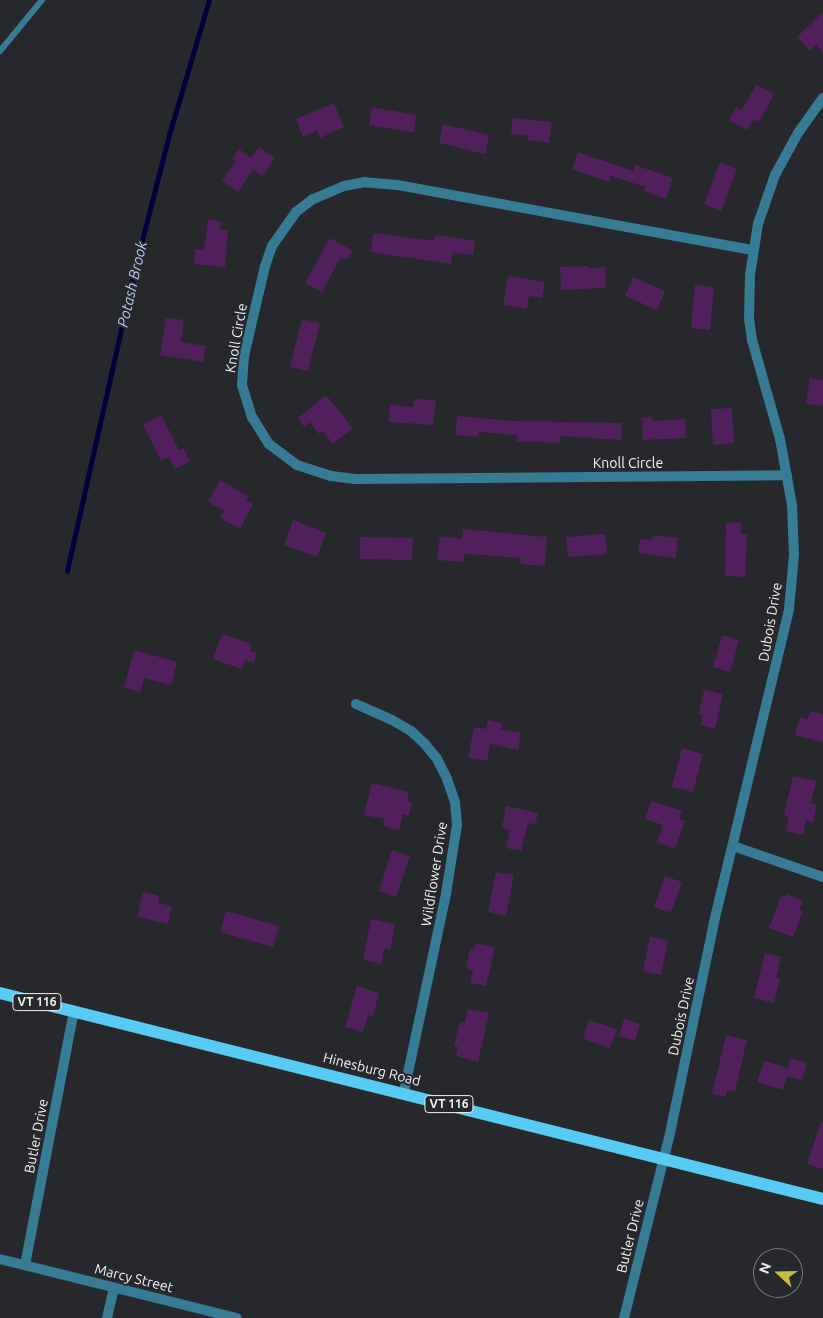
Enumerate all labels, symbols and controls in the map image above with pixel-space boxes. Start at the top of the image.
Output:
water label: Potash Brook [113,239,151,329]
street label: Knoll Circle [222,302,250,374]
street label: Knoll Circle [593,455,663,471]
street label: Dubois Drive [755,581,785,663]
street label: Wildflower Drive [417,820,451,928]
street label: Dubois Drive [664,975,698,1057]
road number: VT 116 [12,992,62,1012]
street label: Hinesburg Road [321,1049,423,1089]
road number: VT 116 [424,1094,474,1114]
street label: Butler Drive [21,1097,51,1175]
street label: Butler Drive [613,1197,647,1275]
north arrow [753,1248,803,1298]
street label: Marcy Street [93,1260,175,1296]
text: N [756,1260,774,1276]

